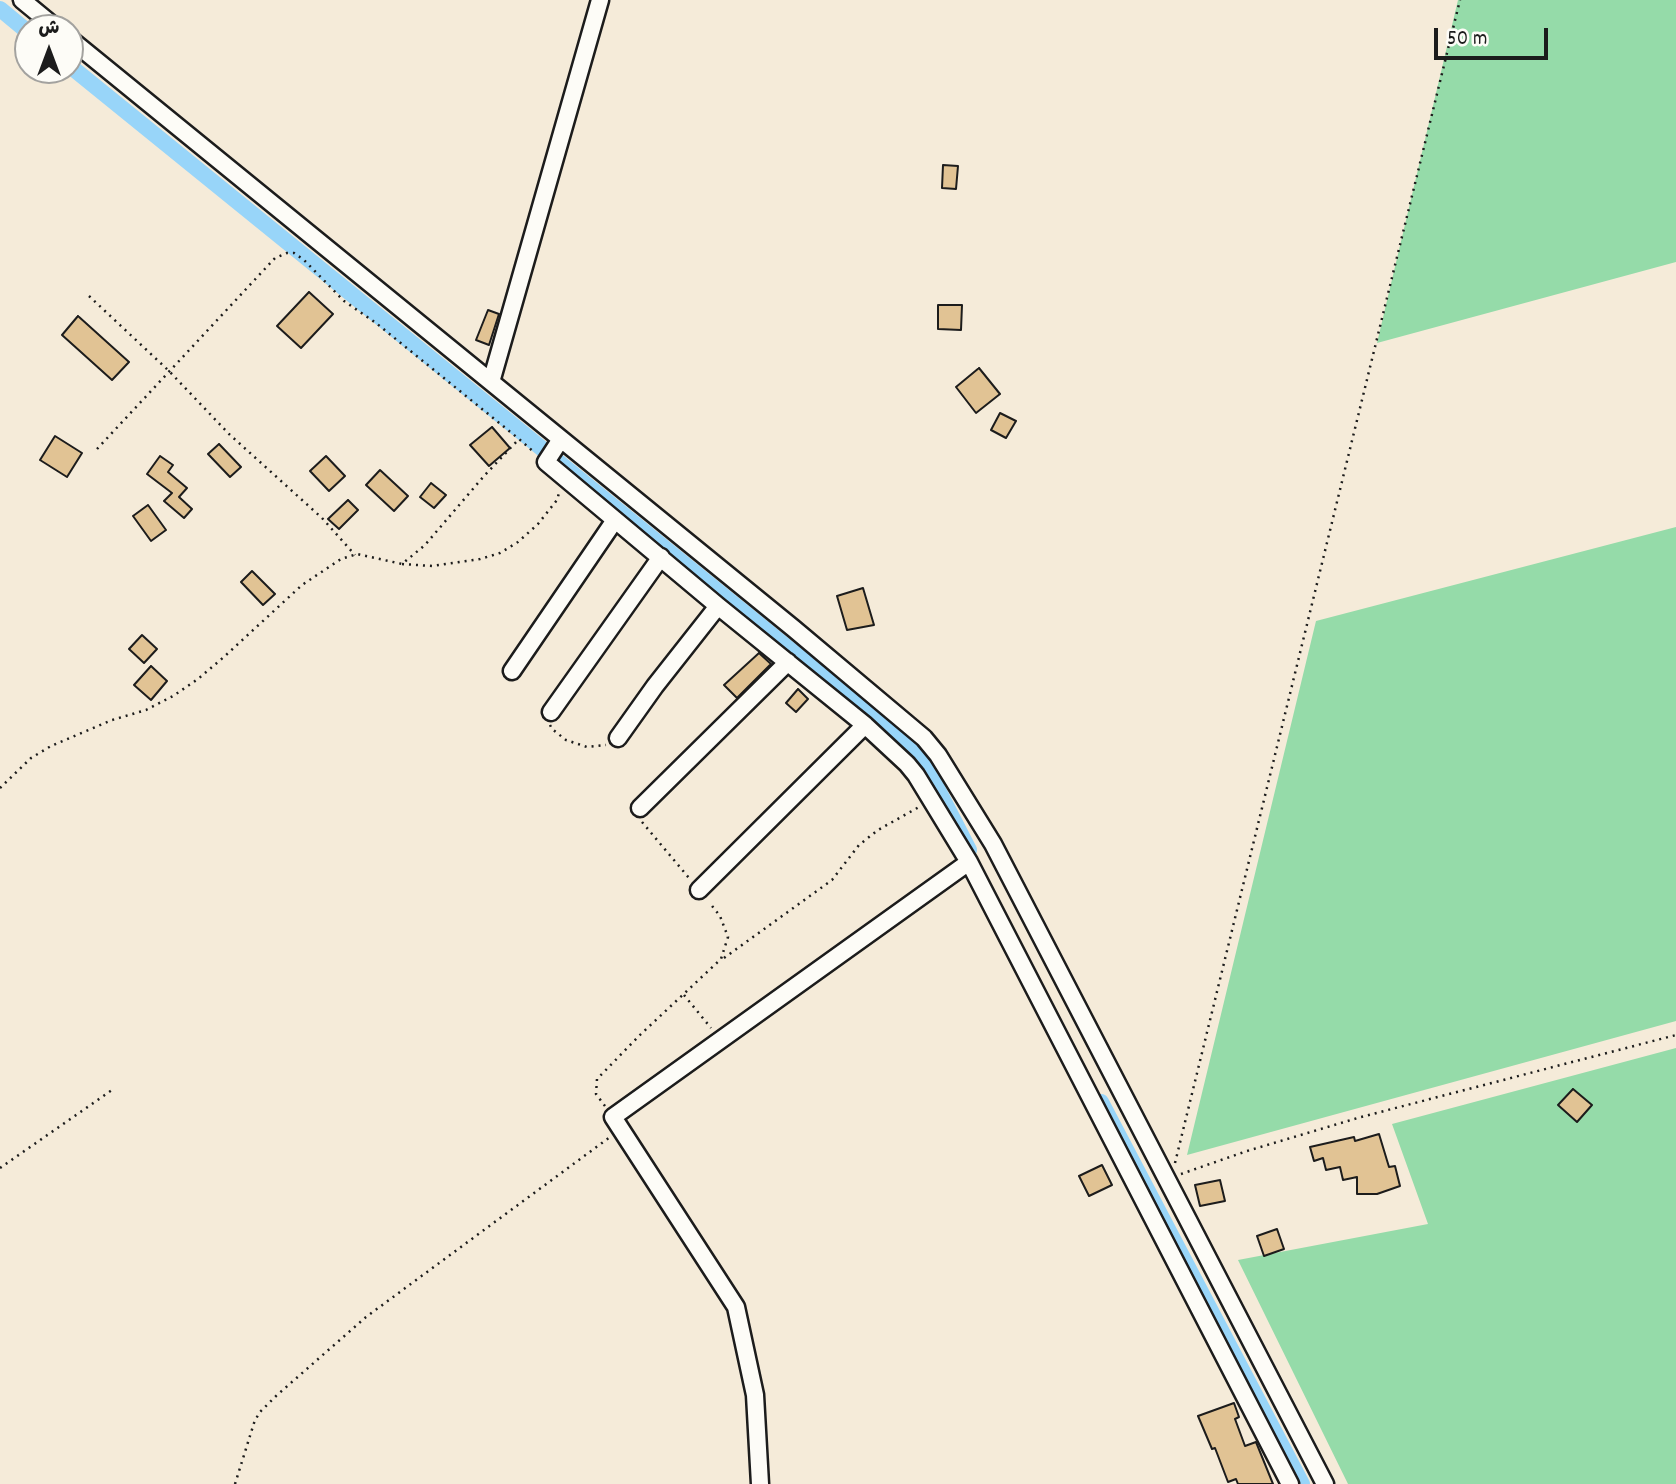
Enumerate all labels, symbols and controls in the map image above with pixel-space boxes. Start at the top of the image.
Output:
north arrow [14,14,84,84]
scale bar [1438,14,1552,58]
text: ش [39,16,59,43]
text: 50 m [1447,25,1487,55]

